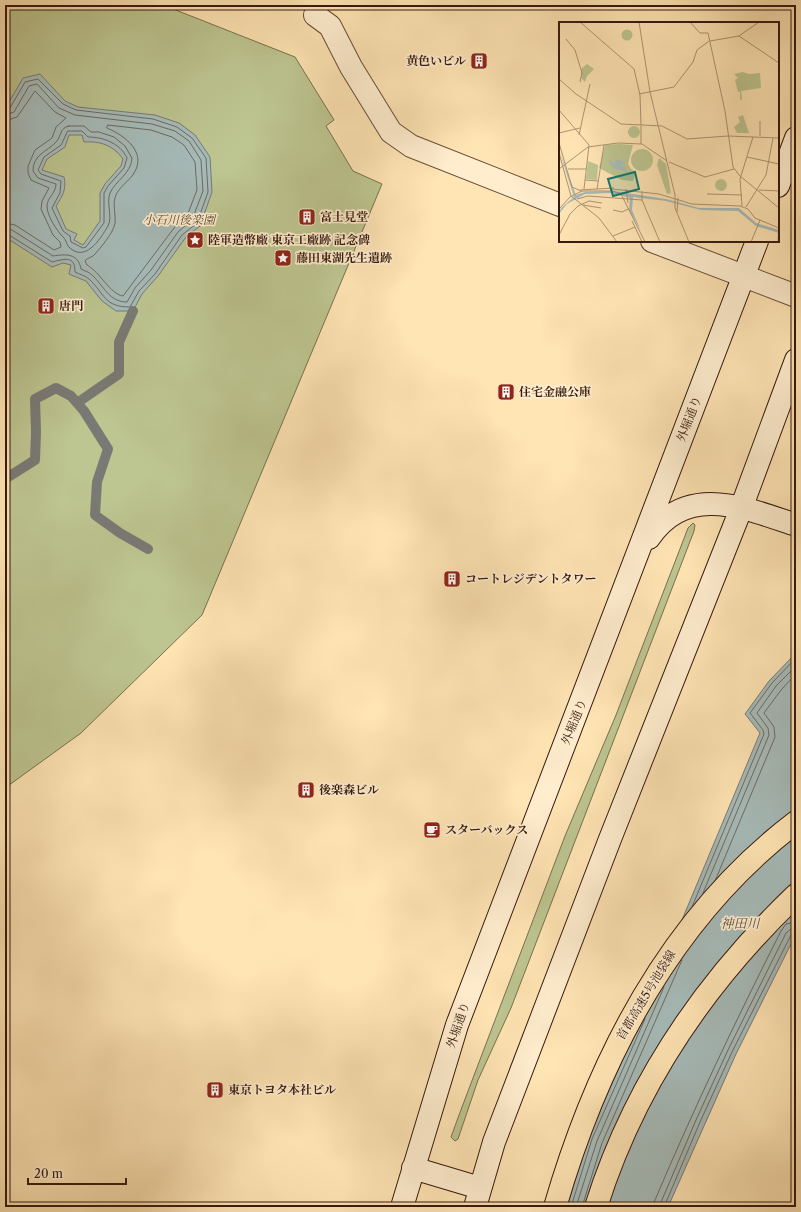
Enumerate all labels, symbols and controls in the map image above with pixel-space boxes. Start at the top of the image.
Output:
inset map [559,22,779,242]
building icon: 黄色いビル [469,51,489,71]
place label: 黄色いビル [406,53,466,68]
building icon: 富士見堂 [297,207,317,227]
place label: 富士見堂 [320,209,368,224]
park label: 小石川後楽園 [143,212,217,227]
place icon: 陸軍造幣廠 東京工廠跡 記念碑 [185,230,205,250]
place label: 陸軍造幣廠 東京工廠跡 記念碑 [208,232,370,247]
place icon: 藤田東湖先生遺跡 [273,248,293,268]
place label: 藤田東湖先生遺跡 [296,250,392,265]
building icon: 唐門 [36,296,56,316]
place label: 唐門 [59,298,83,313]
building icon: 住宅金融公庫 [496,382,516,402]
place label: 住宅金融公庫 [519,384,591,399]
street label: 外堀通り [673,394,704,444]
building icon: コートレジデントタワー [442,569,462,589]
place label: コートレジデントタワー [465,571,596,586]
street label: 外堀通り [558,697,589,747]
building icon: 後楽森ビル [296,780,316,800]
place label: 後楽森ビル [319,782,379,797]
cafe icon: スターバックス [422,820,442,840]
place label: スターバックス [445,822,528,837]
water label: 神田川 [720,915,761,931]
street label: 首都高速5号池袋線 [613,947,678,1043]
street label: 外堀通り [443,1000,472,1050]
building icon: 東京トヨタ本社ビル [205,1080,225,1100]
place label: 東京トヨタ本社ビル [228,1082,336,1097]
scale bar [28,1160,126,1186]
text: 20 m [34,1166,63,1181]

